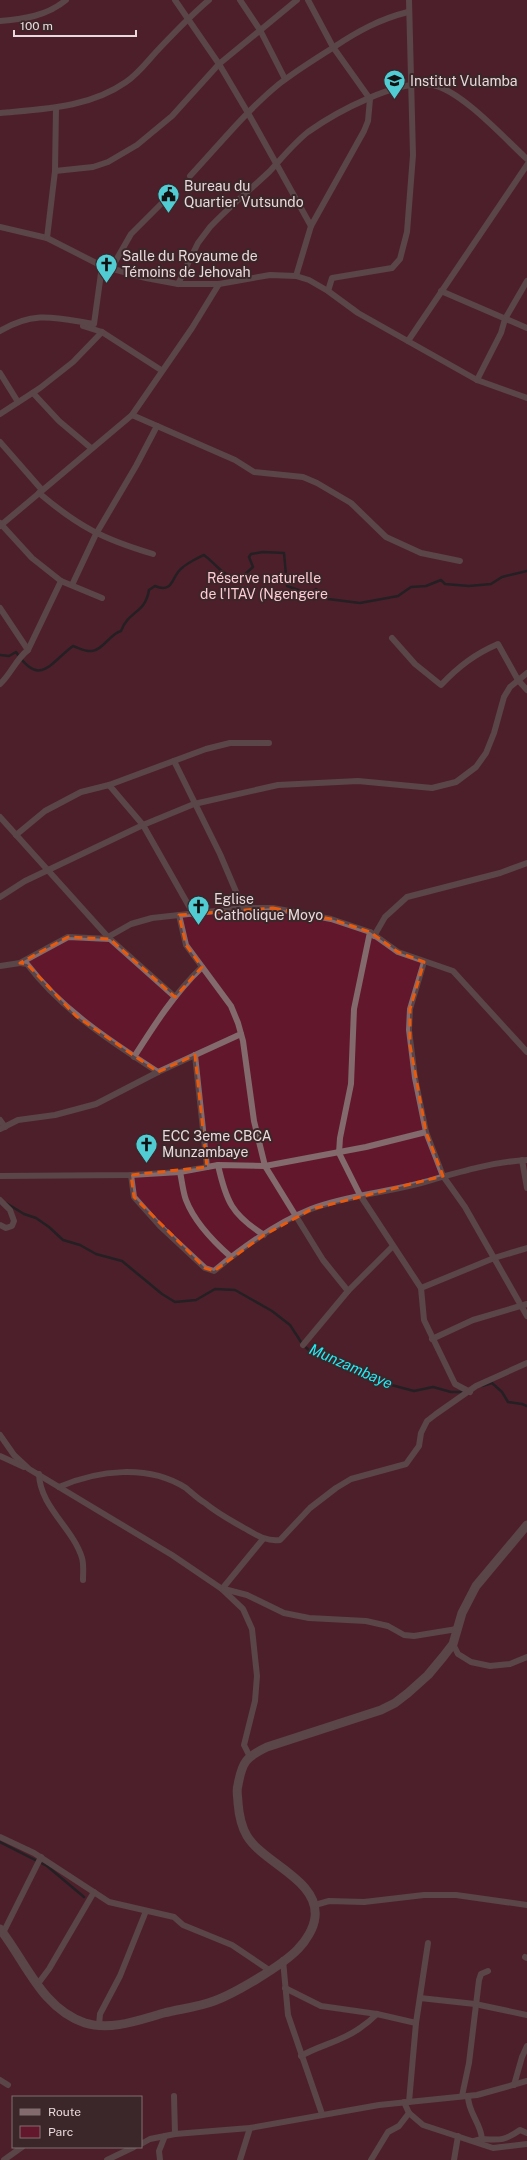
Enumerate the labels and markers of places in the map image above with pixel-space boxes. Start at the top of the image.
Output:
school or university icon: Institut Vulamba [382,68,408,101]
place label: Institut Vulamba [410,73,518,89]
place label: Bureau du Quartier Vutsundo [184,178,304,210]
public building icon: Bureau du Quartier Vutsundo [155,181,181,214]
place label: Salle du Royaume de Témoins de Jehovah [122,248,258,280]
church icon: Salle du Royaume de Témoins de Jehovah [94,251,120,284]
place label: Eglise Catholique Moyo [214,891,323,923]
church icon: Eglise Catholique Moyo [185,894,211,927]
place label: ECC 3eme CBCA Munzambaye [162,1128,272,1160]
church icon: ECC 3eme CBCA Munzambaye [134,1131,160,1164]

